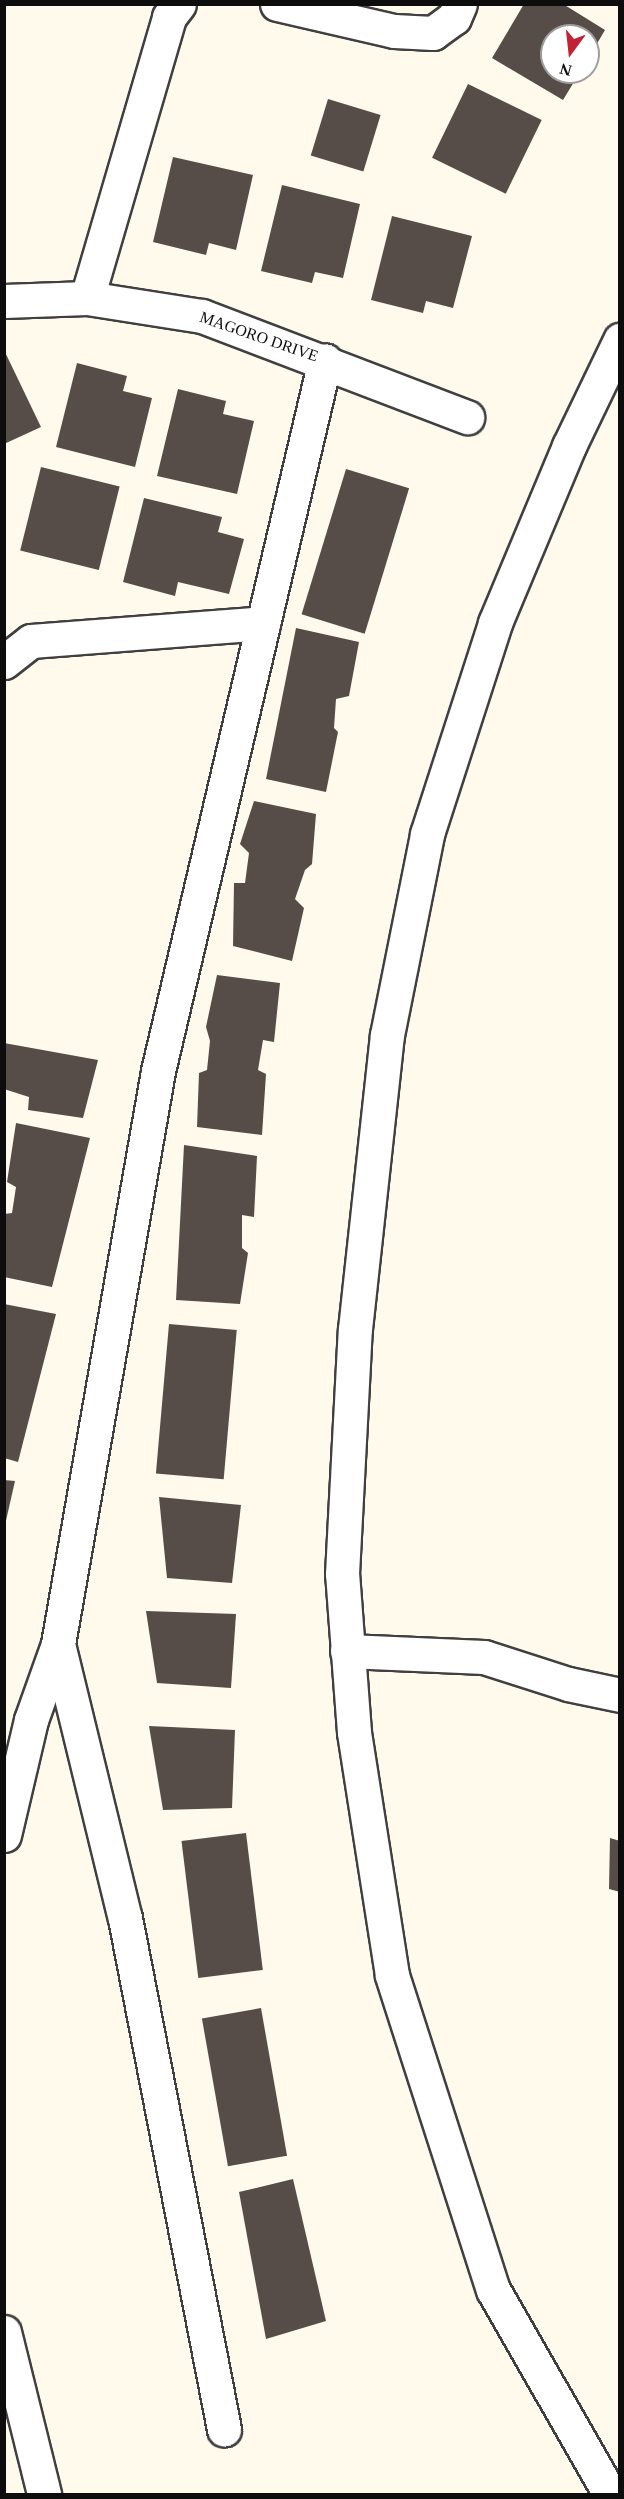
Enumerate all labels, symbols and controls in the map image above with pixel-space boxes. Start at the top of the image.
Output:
north arrow [540,24,600,84]
text: N [558,60,574,80]
street label: MAGORO DRIVE [197,308,321,366]

